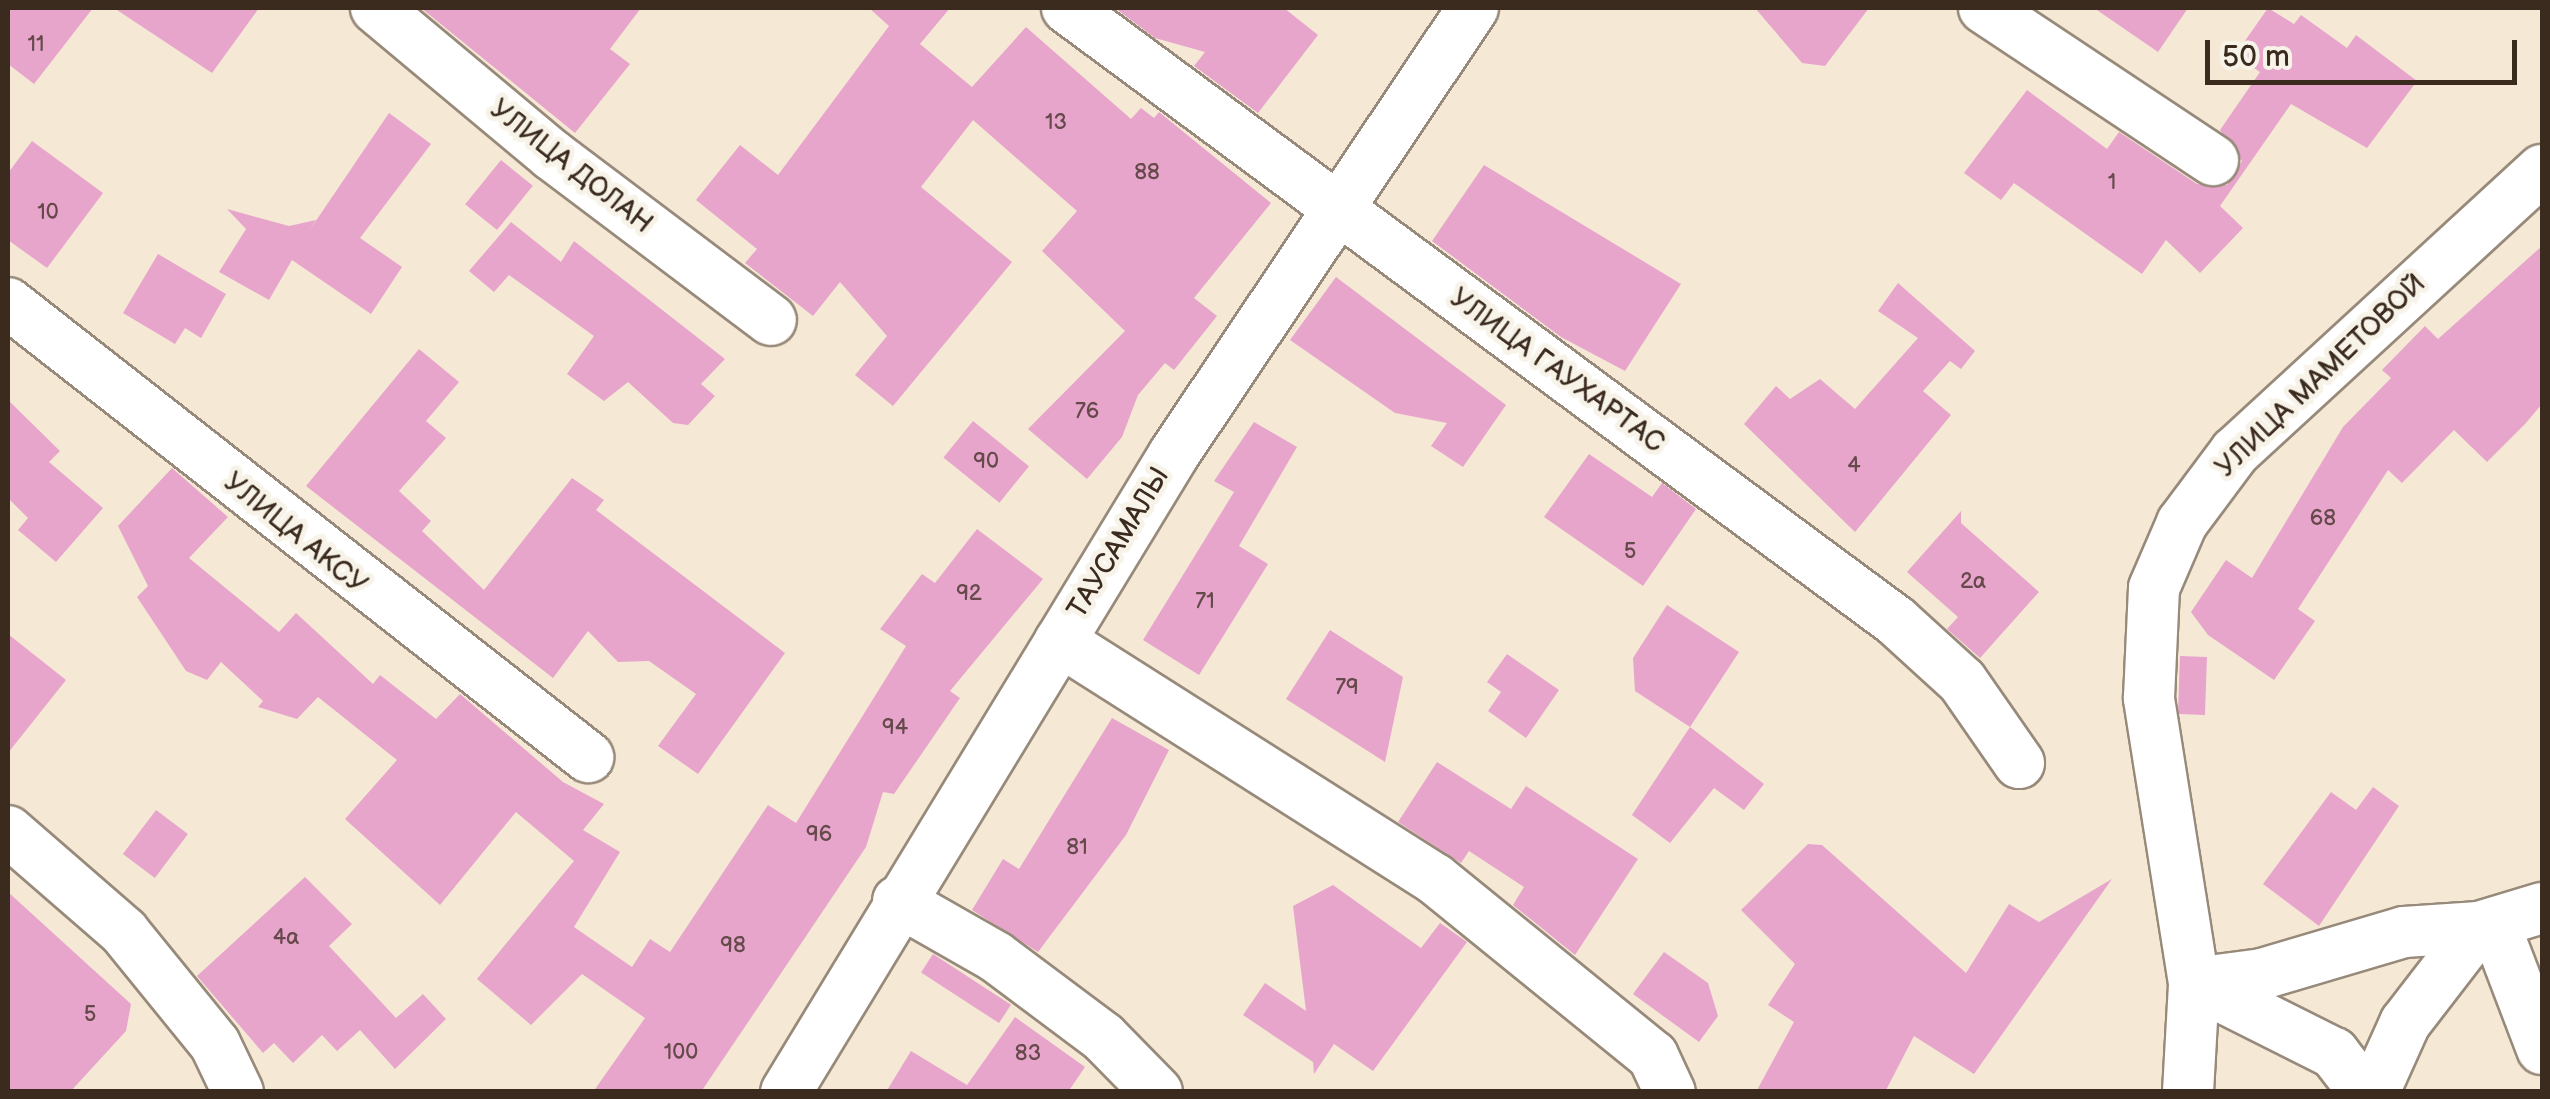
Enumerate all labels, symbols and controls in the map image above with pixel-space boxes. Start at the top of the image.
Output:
scale bar [2210,20,2522,82]
house number: 11 [27,32,45,58]
text: 50 m [2222,39,2290,75]
street label: УЛИЦА ДОЛАН [483,93,659,241]
house number: 13 [1045,110,1067,136]
house number: 88 [1134,160,1160,186]
house number: 1 [2108,170,2116,196]
house number: 10 [37,200,59,226]
street label: УЛИЦА МАМЕТОВОЙ [2209,267,2433,485]
street label: УЛИЦА ГАУХАРТАС [1443,282,1671,460]
house number: 76 [1075,399,1099,425]
house number: 90 [973,449,999,475]
house number: 4 [1847,453,1861,479]
street label: ТАУСАМАЛЫ [1061,461,1177,625]
street label: УЛИЦА АКСУ [217,466,373,602]
house number: 68 [2310,506,2336,532]
house number: 5 [1624,539,1636,565]
house number: 2а [1960,569,1986,595]
house number: 92 [956,581,982,607]
house number: 71 [1195,589,1215,615]
house number: 79 [1335,675,1359,701]
house number: 94 [882,715,908,741]
house number: 96 [806,822,832,848]
house number: 81 [1066,835,1088,861]
house number: 4а [273,925,299,951]
house number: 98 [720,933,746,959]
house number: 5 [84,1002,96,1028]
house number: 100 [664,1040,698,1066]
house number: 83 [1015,1041,1041,1067]

